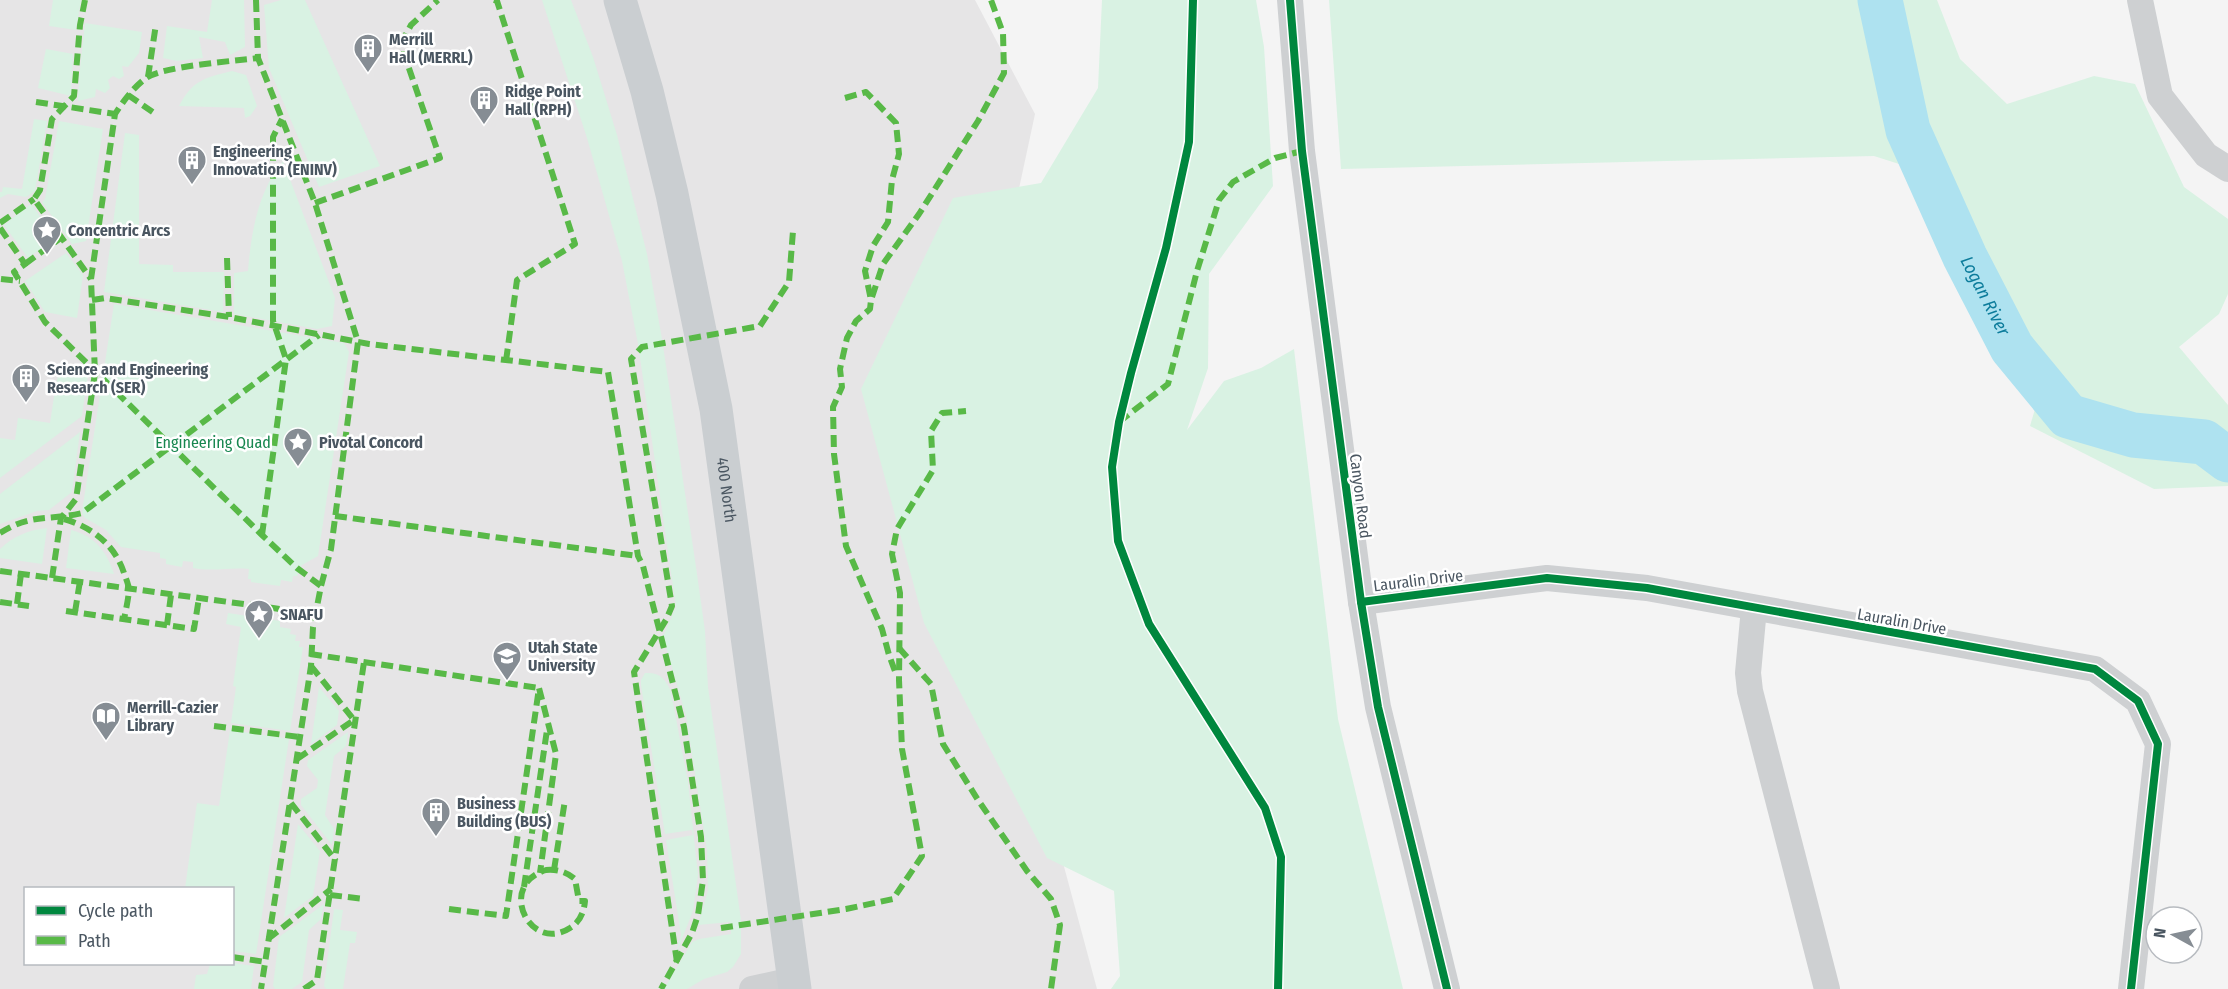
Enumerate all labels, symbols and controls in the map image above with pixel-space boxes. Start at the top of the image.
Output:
place label: Merrill Hall (MERRL) [389,30,473,67]
building icon: Merrill Hall (MERRL) [352,32,384,74]
place label: Ridge Point Hall (RPH) [505,82,581,119]
building icon: Ridge Point Hall (RPH) [468,84,500,126]
place label: Engineering Innovation (ENINV) [213,142,337,179]
building icon: Engineering Innovation (ENINV) [176,144,208,186]
place icon: Concentric Arcs [31,214,63,256]
place label: Concentric Arcs [68,221,170,240]
water label: Logan River [1956,253,2015,340]
place label: Science and Engineering Research (SER) [47,360,208,397]
building icon: Science and Engineering Research (SER) [10,362,42,404]
place icon: Pivotal Concord [282,426,314,468]
park label: Engineering Quad [155,433,271,452]
place label: Pivotal Concord [319,433,423,452]
street label: Canyon Road [1346,453,1375,539]
street label: 400 North [713,456,740,524]
street label: Lauralin Drive [1372,566,1464,595]
place icon: SNAFU [243,598,275,640]
street label: Lauralin Drive [1856,604,1948,639]
place label: SNAFU [280,605,323,624]
place label: Utah State University [528,638,598,675]
school or university icon: Utah State University [491,640,523,682]
place label: Merrill-Cazier Library [127,698,218,735]
library icon: Merrill-Cazier Library [90,700,122,742]
place label: Business Building (BUS) [457,794,552,831]
building icon: Business Building (BUS) [420,796,452,838]
legend [24,887,234,965]
text: Cycle path [78,900,153,922]
north arrow [2144,905,2204,965]
text: N [2150,927,2170,939]
text: Path [78,930,111,952]

